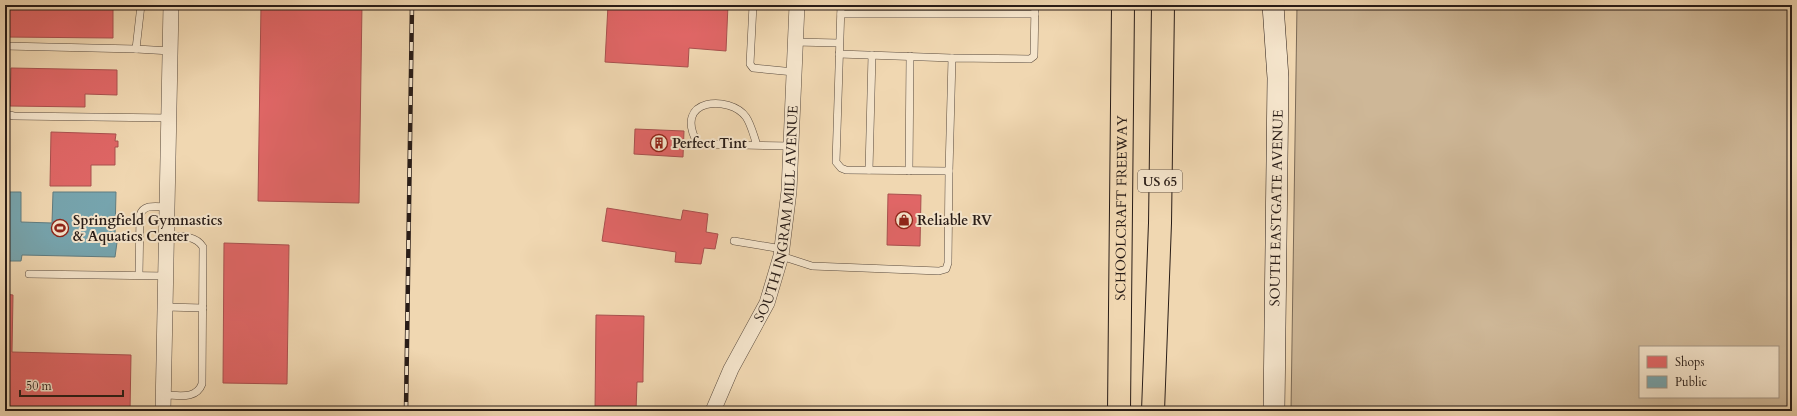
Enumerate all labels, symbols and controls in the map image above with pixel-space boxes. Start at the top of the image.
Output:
street label: SOUTH INGRAM MILL AVENUE [749,105,803,325]
street label: SOUTH EASTGATE AVENUE [1265,109,1288,307]
street label: SCHOOLCRAFT FREEWAY [1111,115,1132,301]
building icon: Perfect Tint [649,133,669,153]
place label: Perfect Tint [672,134,747,153]
road number: US 65 [1138,170,1182,192]
shop icon: Reliable RV [894,210,914,230]
place label: Springfield Gymnastics & Aquatics Center [73,211,223,246]
place label: Reliable RV [917,211,992,230]
sports icon: Springfield Gymnastics & Aquatics Center [50,218,70,238]
legend [1639,346,1779,398]
text: Shops [1675,354,1704,370]
scale bar [20,372,123,398]
text: Public [1675,374,1708,390]
text: 50 m [26,378,53,394]

